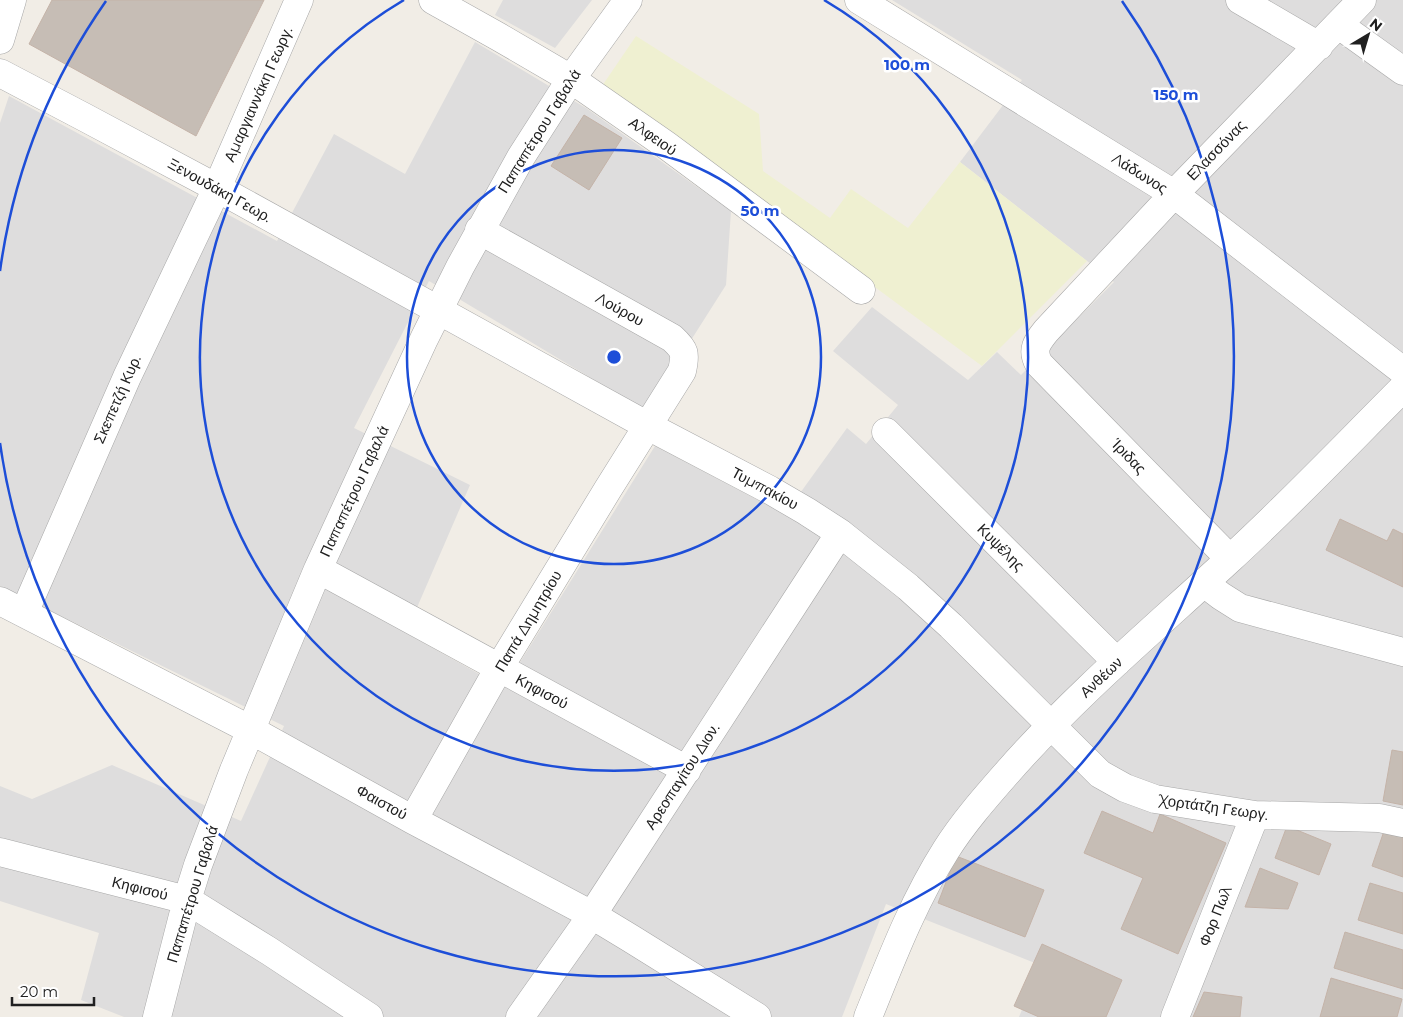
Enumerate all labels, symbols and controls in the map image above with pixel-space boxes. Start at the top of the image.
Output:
north arrow [1343,10,1393,60]
text: N [1366,14,1386,35]
street label: Αμαργιαννάκη Γεωργ. [220,23,296,165]
text: 100 m [884,55,930,74]
street label: Παπαπέτρου Γαβαλά [493,65,585,196]
text: 150 m [1154,85,1198,104]
street label: Αλφειού [625,113,681,159]
street label: Ελασσόνας [1182,116,1250,184]
street label: Λάδωνος [1109,148,1171,198]
street label: Ξενουδάκη Γεωρ. [165,154,275,226]
text: 50 m [740,201,780,220]
street label: Λούρου [593,288,647,330]
centre of rings [605,348,623,366]
street label: Σκεπετζή Κυρ. [89,352,145,446]
street label: Παπαπέτρου Γαβαλά [315,422,393,560]
street label: Ίριδας [1107,434,1150,478]
street label: Τυμπακίου [728,462,802,514]
street label: Κυψέλης [973,519,1029,575]
street label: Παπά Δημητρίου [490,567,566,675]
street label: Ανθέων [1076,652,1126,702]
street label: Κηφισού [512,669,572,713]
street label: Αρεοπαγίτου Διον. [640,719,724,833]
street label: Φαιστού [353,780,411,824]
street label: Χορτάτζη Γεωργ. [1156,790,1270,824]
street label: Παπαπέτρου Γαβαλά [162,823,222,965]
street label: Κηφισού [110,872,170,904]
street label: Φορ Πωλ [1194,882,1236,949]
scale bar [12,974,95,1006]
text: 20 m [20,982,58,1001]

